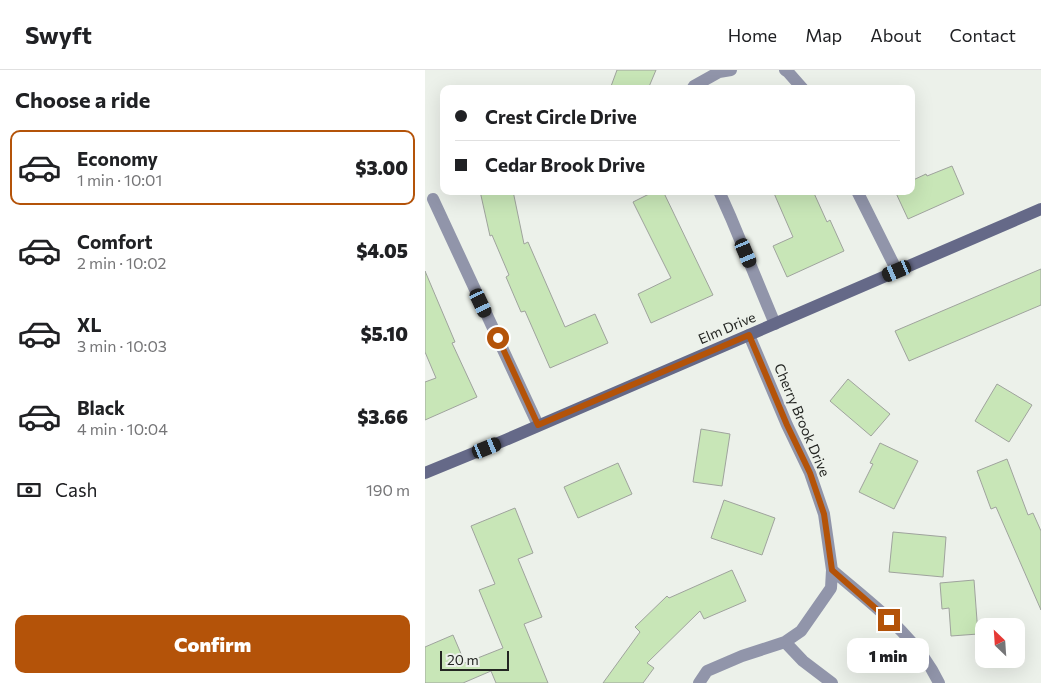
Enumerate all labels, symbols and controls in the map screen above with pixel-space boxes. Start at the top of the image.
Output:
text: Swyft [25,20,92,49]
text: Home [728,24,777,46]
text: Map [805,24,842,46]
text: About [870,24,922,46]
text: Contact [950,24,1016,46]
text: Choose a ride [15,86,150,113]
text: Crest Circle Drive [485,105,637,128]
icon: car [17,145,62,190]
text: Economy [77,147,158,170]
text: Cedar Brook Drive [485,153,645,176]
text: $3.00 [355,156,408,179]
text: 1 min · 10:01 [77,170,162,189]
icon: car [17,228,62,273]
text: Comfort [77,230,153,253]
car [733,236,758,270]
text: $4.05 [356,239,408,262]
text: 2 min · 10:02 [77,253,166,272]
car [880,258,913,284]
car [467,286,494,320]
street label: Elm Drive [696,308,758,347]
icon: car [17,311,62,356]
text: XL [77,313,102,336]
text: $5.10 [360,322,408,345]
route start [487,327,509,349]
text: 3 min · 10:03 [77,336,167,355]
street label: Cherry Brook Drive [771,361,834,479]
icon: car [17,394,62,439]
text: Black [77,396,125,419]
text: $3.66 [357,405,408,428]
text: 4 min · 10:04 [77,419,168,438]
car [470,435,503,461]
icon: cash [15,476,43,504]
text: Cash [55,478,97,501]
text: 190 m [366,480,410,499]
route end [878,609,900,631]
button: Confirm [15,615,410,673]
north arrow [975,618,1025,668]
map controls [975,618,1025,668]
callout: 1 min [848,638,930,672]
text: 1 min [869,646,907,665]
scale bar [440,648,509,671]
text: 20 m [447,651,479,668]

